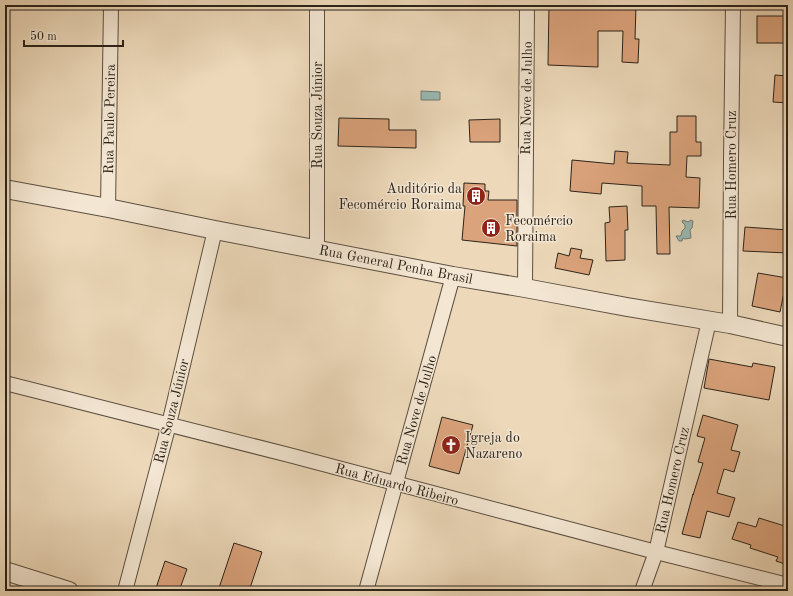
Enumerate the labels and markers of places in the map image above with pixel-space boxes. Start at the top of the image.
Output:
place label: Auditório da Fecomércio Roraima [339,182,462,212]
building icon: Auditório da Fecomércio Roraima [465,185,487,207]
place label: Fecomércio Roraima [505,214,573,244]
building icon: Fecomércio Roraima [480,217,502,239]
place label: Igreja do Nazareno [465,431,523,461]
church icon: Igreja do Nazareno [440,434,462,456]

